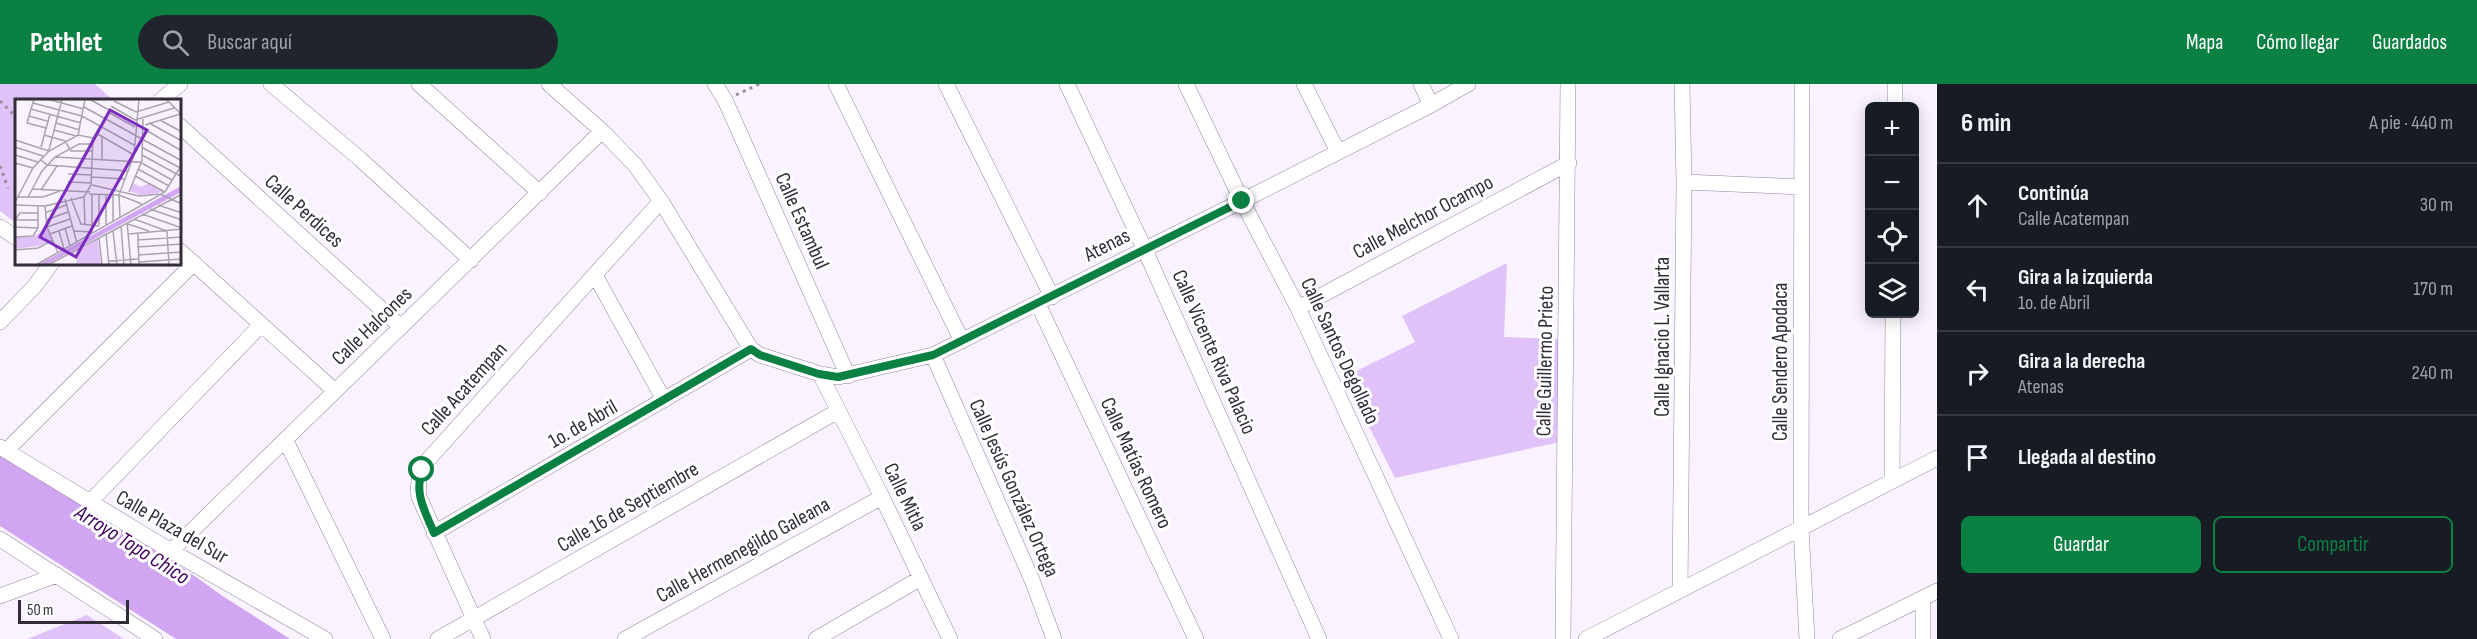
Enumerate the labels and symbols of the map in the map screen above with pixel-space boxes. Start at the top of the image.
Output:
inset map [15,99,182,266]
street label: Calle Perdices [259,169,349,253]
street label: Calle Estambul [770,169,834,273]
street label: Calle Melchor Ocampo [1349,170,1497,264]
route end [1228,187,1254,213]
street label: Atenas [1079,223,1134,268]
street label: Calle Ignacio L. Vallarta [1650,257,1675,417]
street label: Calle Vicente Riva Palacio [1167,266,1261,438]
street label: Calle Santos Degollado [1295,274,1385,428]
street label: Calle Halcones [327,282,417,370]
street label: Calle Sendero Apodaca [1768,283,1793,441]
street label: Calle Guillermo Prieto [1531,285,1559,437]
street label: Calle Acatempan [416,337,512,441]
street label: Calle Matías Romero [1095,393,1177,533]
street label: 1o. de Abril [544,394,622,454]
street label: Calle Jesús González Ortega [964,395,1064,581]
route start [408,456,434,482]
street label: Calle 16 de Septiembre [553,456,703,558]
street label: Calle Mitla [878,459,932,535]
street label: Calle Plaza del Sur [111,485,233,569]
street label: Calle Hermenegildo Galeana [652,492,834,608]
water label: Arroyo Topo Chico [69,499,194,591]
scale bar [18,597,129,624]

